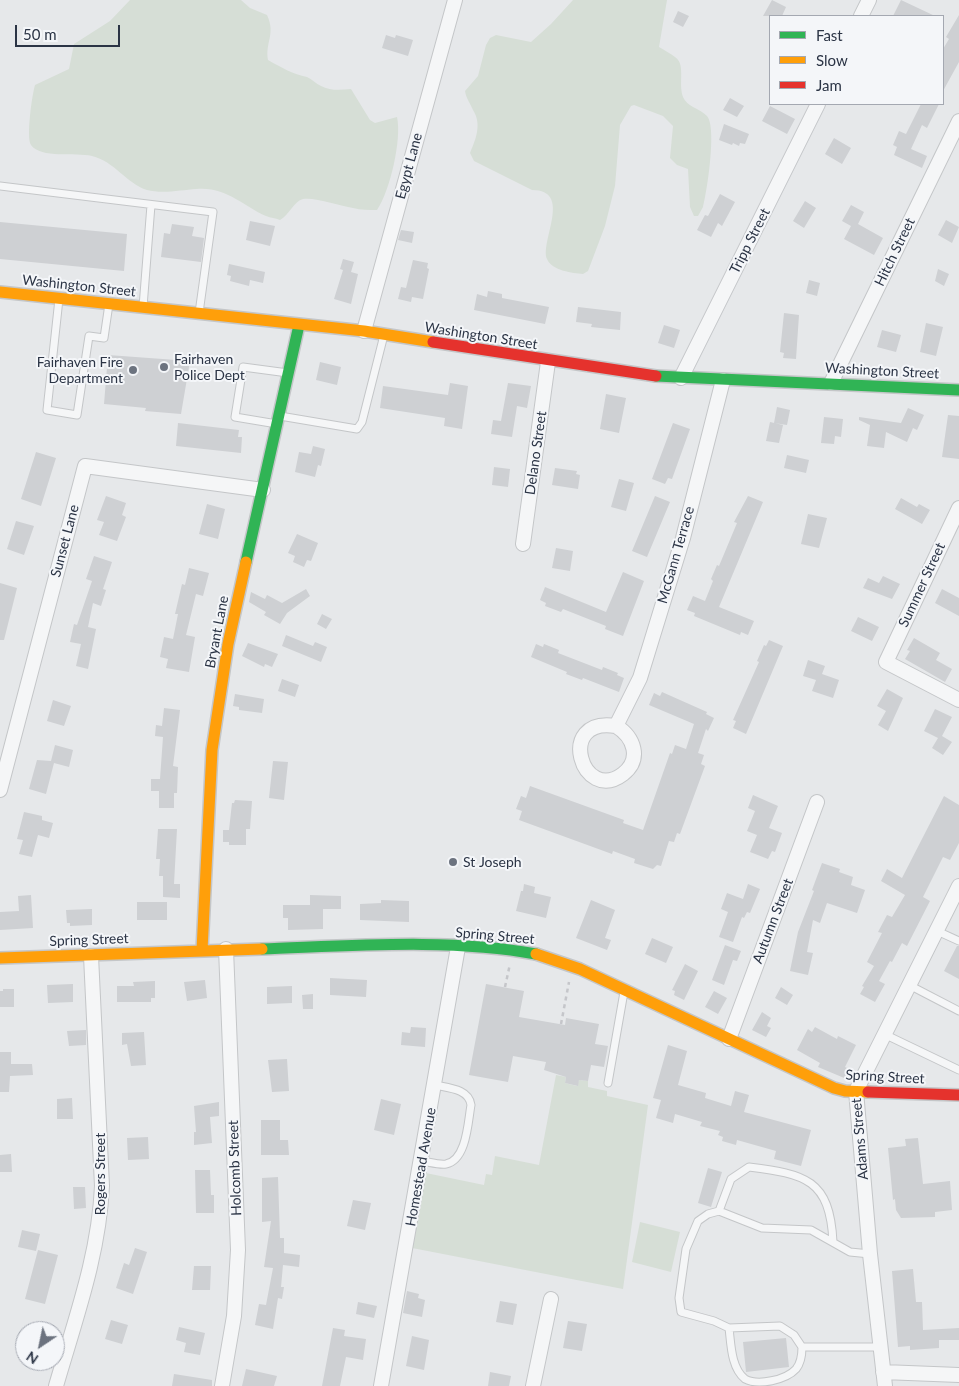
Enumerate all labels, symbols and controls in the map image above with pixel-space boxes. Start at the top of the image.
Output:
scale bar [18,15,122,47]
legend [769,15,944,105]
text: 50 m [23,25,57,43]
text: Fast [816,26,843,44]
text: Slow [816,51,848,69]
text: Jam [816,76,842,94]
street label: Egypt Lane [392,131,426,201]
street label: Tripp Street [726,205,774,277]
street label: Hitch Street [871,215,919,289]
street label: Washington Street [21,272,137,300]
street label: Washington Street [423,319,539,353]
place label: Fairhaven Police Dept [174,351,245,384]
place label: Fairhaven Fire Department [37,354,123,387]
street label: Washington Street [825,360,939,382]
marker: Fairhaven Police Dept [158,361,170,373]
marker: Fairhaven Fire Department [127,364,139,376]
street label: Delano Street [522,410,550,496]
street label: Sunset Lane [47,503,83,579]
street label: McGann Terrace [654,504,698,606]
street label: Summer Street [895,540,949,630]
street label: Bryant Lane [202,594,232,670]
place label: St Joseph [463,854,522,870]
marker: St Joseph [447,856,459,868]
street label: Autumn Street [749,876,797,966]
street label: Spring Street [455,924,535,948]
street label: Spring Street [49,930,129,950]
street label: Spring Street [845,1067,925,1087]
street label: Adams Street [848,1097,872,1181]
street label: Homestead Avenue [402,1106,440,1228]
street label: Holcomb Street [225,1120,245,1216]
street label: Rogers Street [92,1133,108,1215]
north arrow [15,1321,65,1371]
text: N [23,1348,41,1368]

